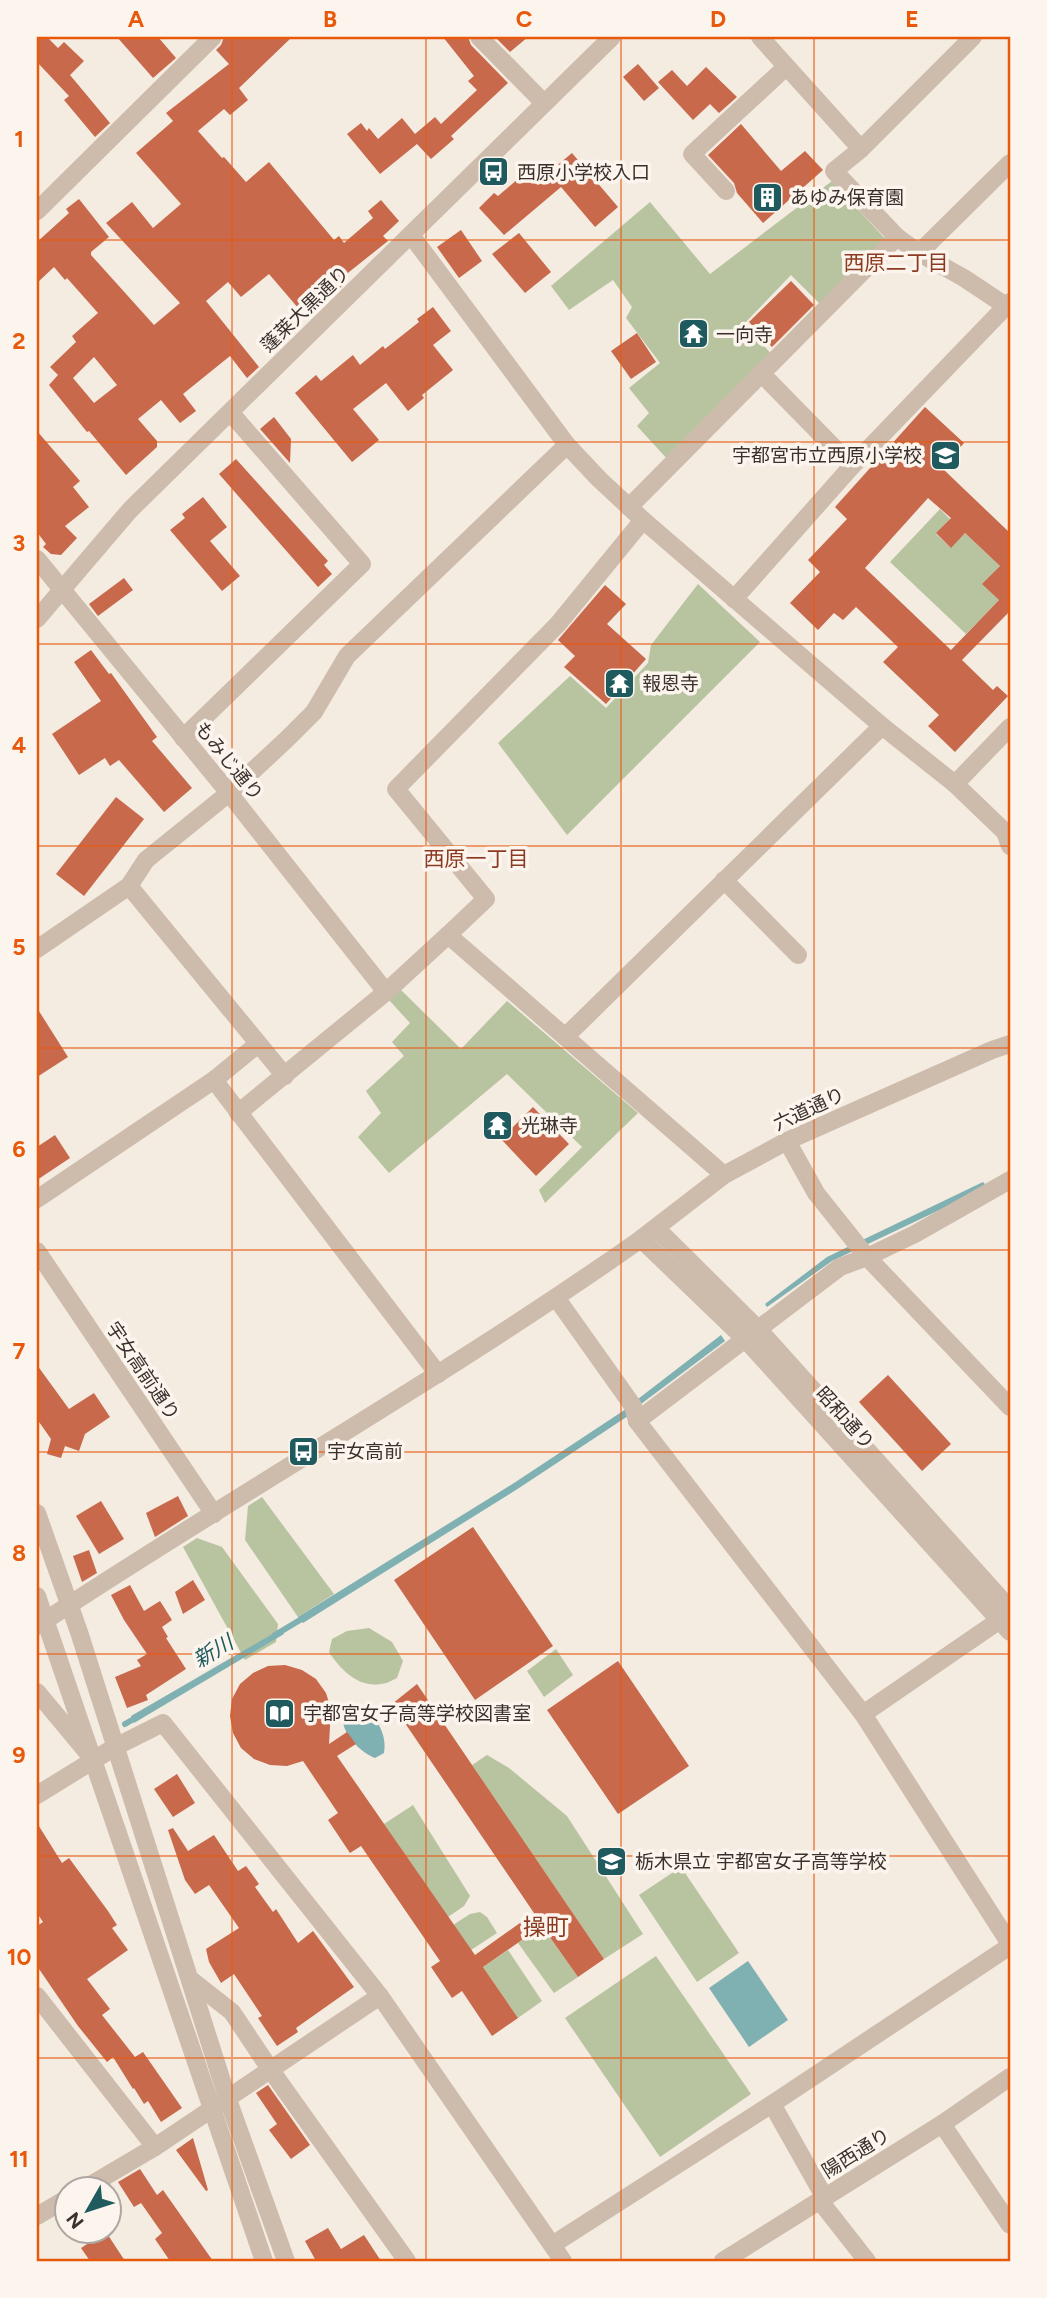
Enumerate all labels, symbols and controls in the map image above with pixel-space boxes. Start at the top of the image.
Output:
text: A [128,5,145,33]
text: B [323,5,337,33]
text: C [516,5,533,33]
text: D [710,5,726,33]
text: E [905,5,919,33]
text: 1 [14,125,24,153]
bus stop icon: 西原小学校入口 [477,155,511,189]
place label: 西原小学校入口 [517,161,650,184]
building icon: あゆみ保育園 [750,180,784,214]
place label: あゆみ保育園 [790,186,904,209]
district label: 西原二丁目 [844,250,949,275]
street label: 蓬莱大黒通り [256,261,354,357]
temple icon: 一向寺 [676,317,710,351]
place label: 一向寺 [716,323,773,346]
text: 2 [12,327,26,355]
school or university icon: 宇都宮市立西原小学校 [928,438,962,472]
place label: 宇都宮市立西原小学校 [732,444,922,467]
text: 3 [13,529,25,557]
temple icon: 報恩寺 [602,666,636,700]
place label: 報恩寺 [642,672,699,695]
street label: もみじ通り [190,717,268,805]
text: 4 [12,731,26,759]
district label: 西原一丁目 [424,846,529,871]
text: 5 [12,933,26,961]
street label: 六道通り [770,1083,848,1135]
temple icon: 光琳寺 [481,1108,515,1142]
place label: 光琳寺 [521,1114,578,1137]
text: 6 [12,1135,26,1163]
street label: 宇女高前通り [102,1317,184,1425]
text: 7 [13,1337,26,1365]
street label: 昭和通り [811,1382,879,1454]
bus stop icon: 宇女高前 [287,1434,321,1468]
place label: 宇女高前 [327,1440,403,1463]
text: 8 [12,1539,26,1567]
water label: 新川 [189,1628,239,1673]
library icon: 宇都宮女子高等学校図書室 [263,1696,297,1730]
place label: 宇都宮女子高等学校図書室 [303,1702,531,1725]
text: 9 [12,1741,26,1769]
school or university icon: 栃木県立 宇都宮女子高等学校 [595,1844,629,1878]
place label: 栃木県立 宇都宮女子高等学校 [635,1850,887,1873]
district label: 操町 [523,1913,569,1941]
text: 10 [7,1943,31,1971]
street label: 陽西通り [818,2123,894,2183]
text: 11 [9,2145,29,2173]
north arrow [52,2176,122,2246]
text: N [62,2207,89,2233]

